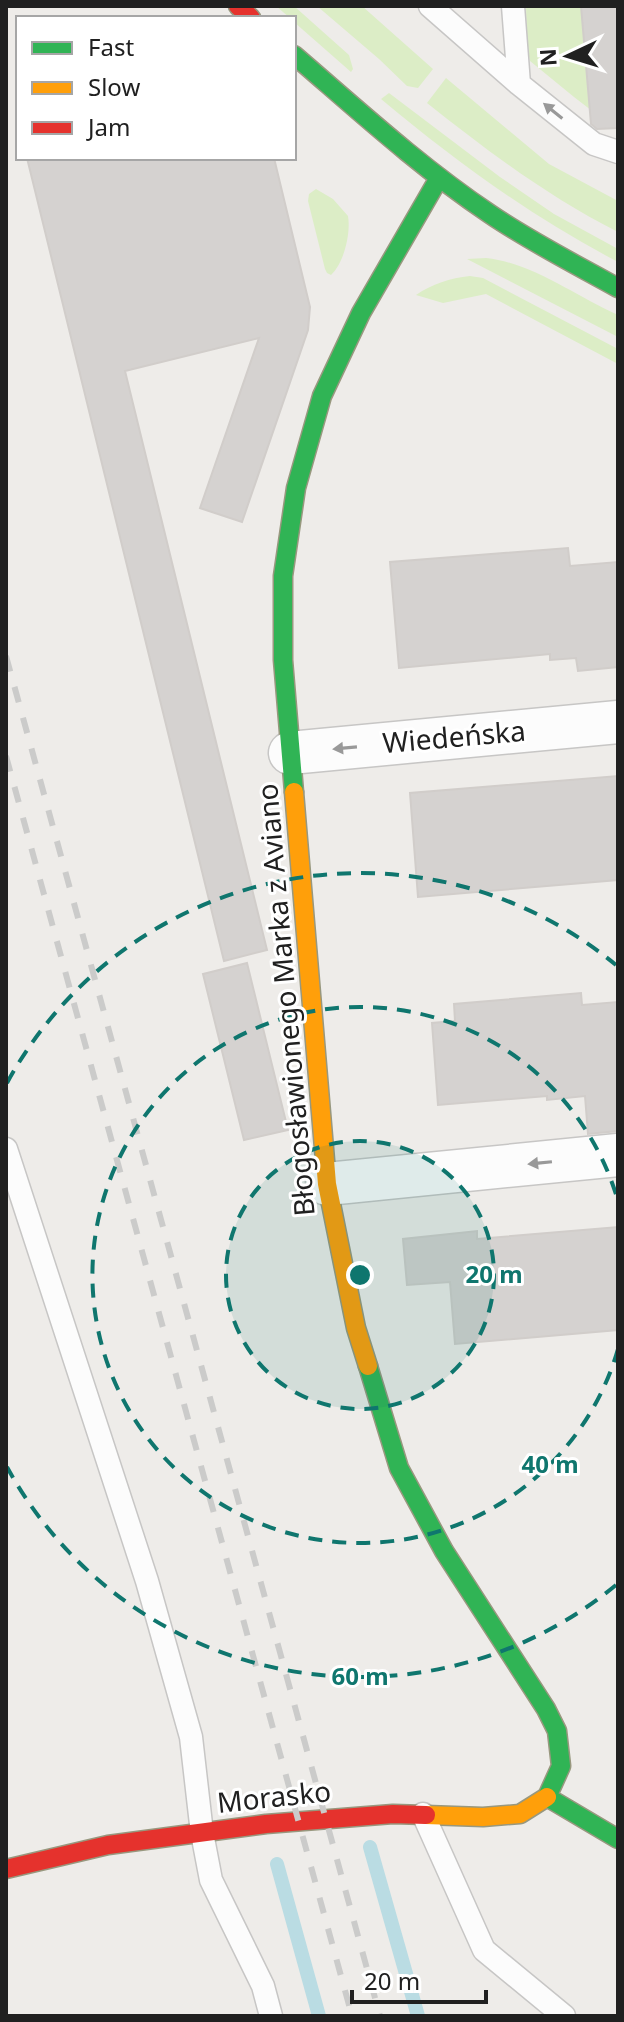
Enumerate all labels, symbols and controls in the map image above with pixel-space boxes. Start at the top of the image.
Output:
legend [16,16,296,160]
north arrow [528,16,608,96]
text: Fast [88,30,134,63]
text: N [531,47,563,67]
text: Slow [88,70,140,103]
one-way arrow [543,104,563,120]
text: Jam [86,110,130,143]
street label: Wiedeńska [381,711,527,761]
one-way arrow [332,741,357,754]
street label: Błogosławionego Marka z Aviano [247,782,323,1218]
one-way arrow [527,1156,552,1169]
text: 20 m [465,1257,523,1290]
centre of rings [346,1261,374,1289]
text: 40 m [521,1447,579,1480]
text: 60 m [331,1659,389,1692]
street label: Morasko [215,1771,333,1821]
scale bar [352,1954,486,2004]
text: 20 m [364,1964,420,1997]

